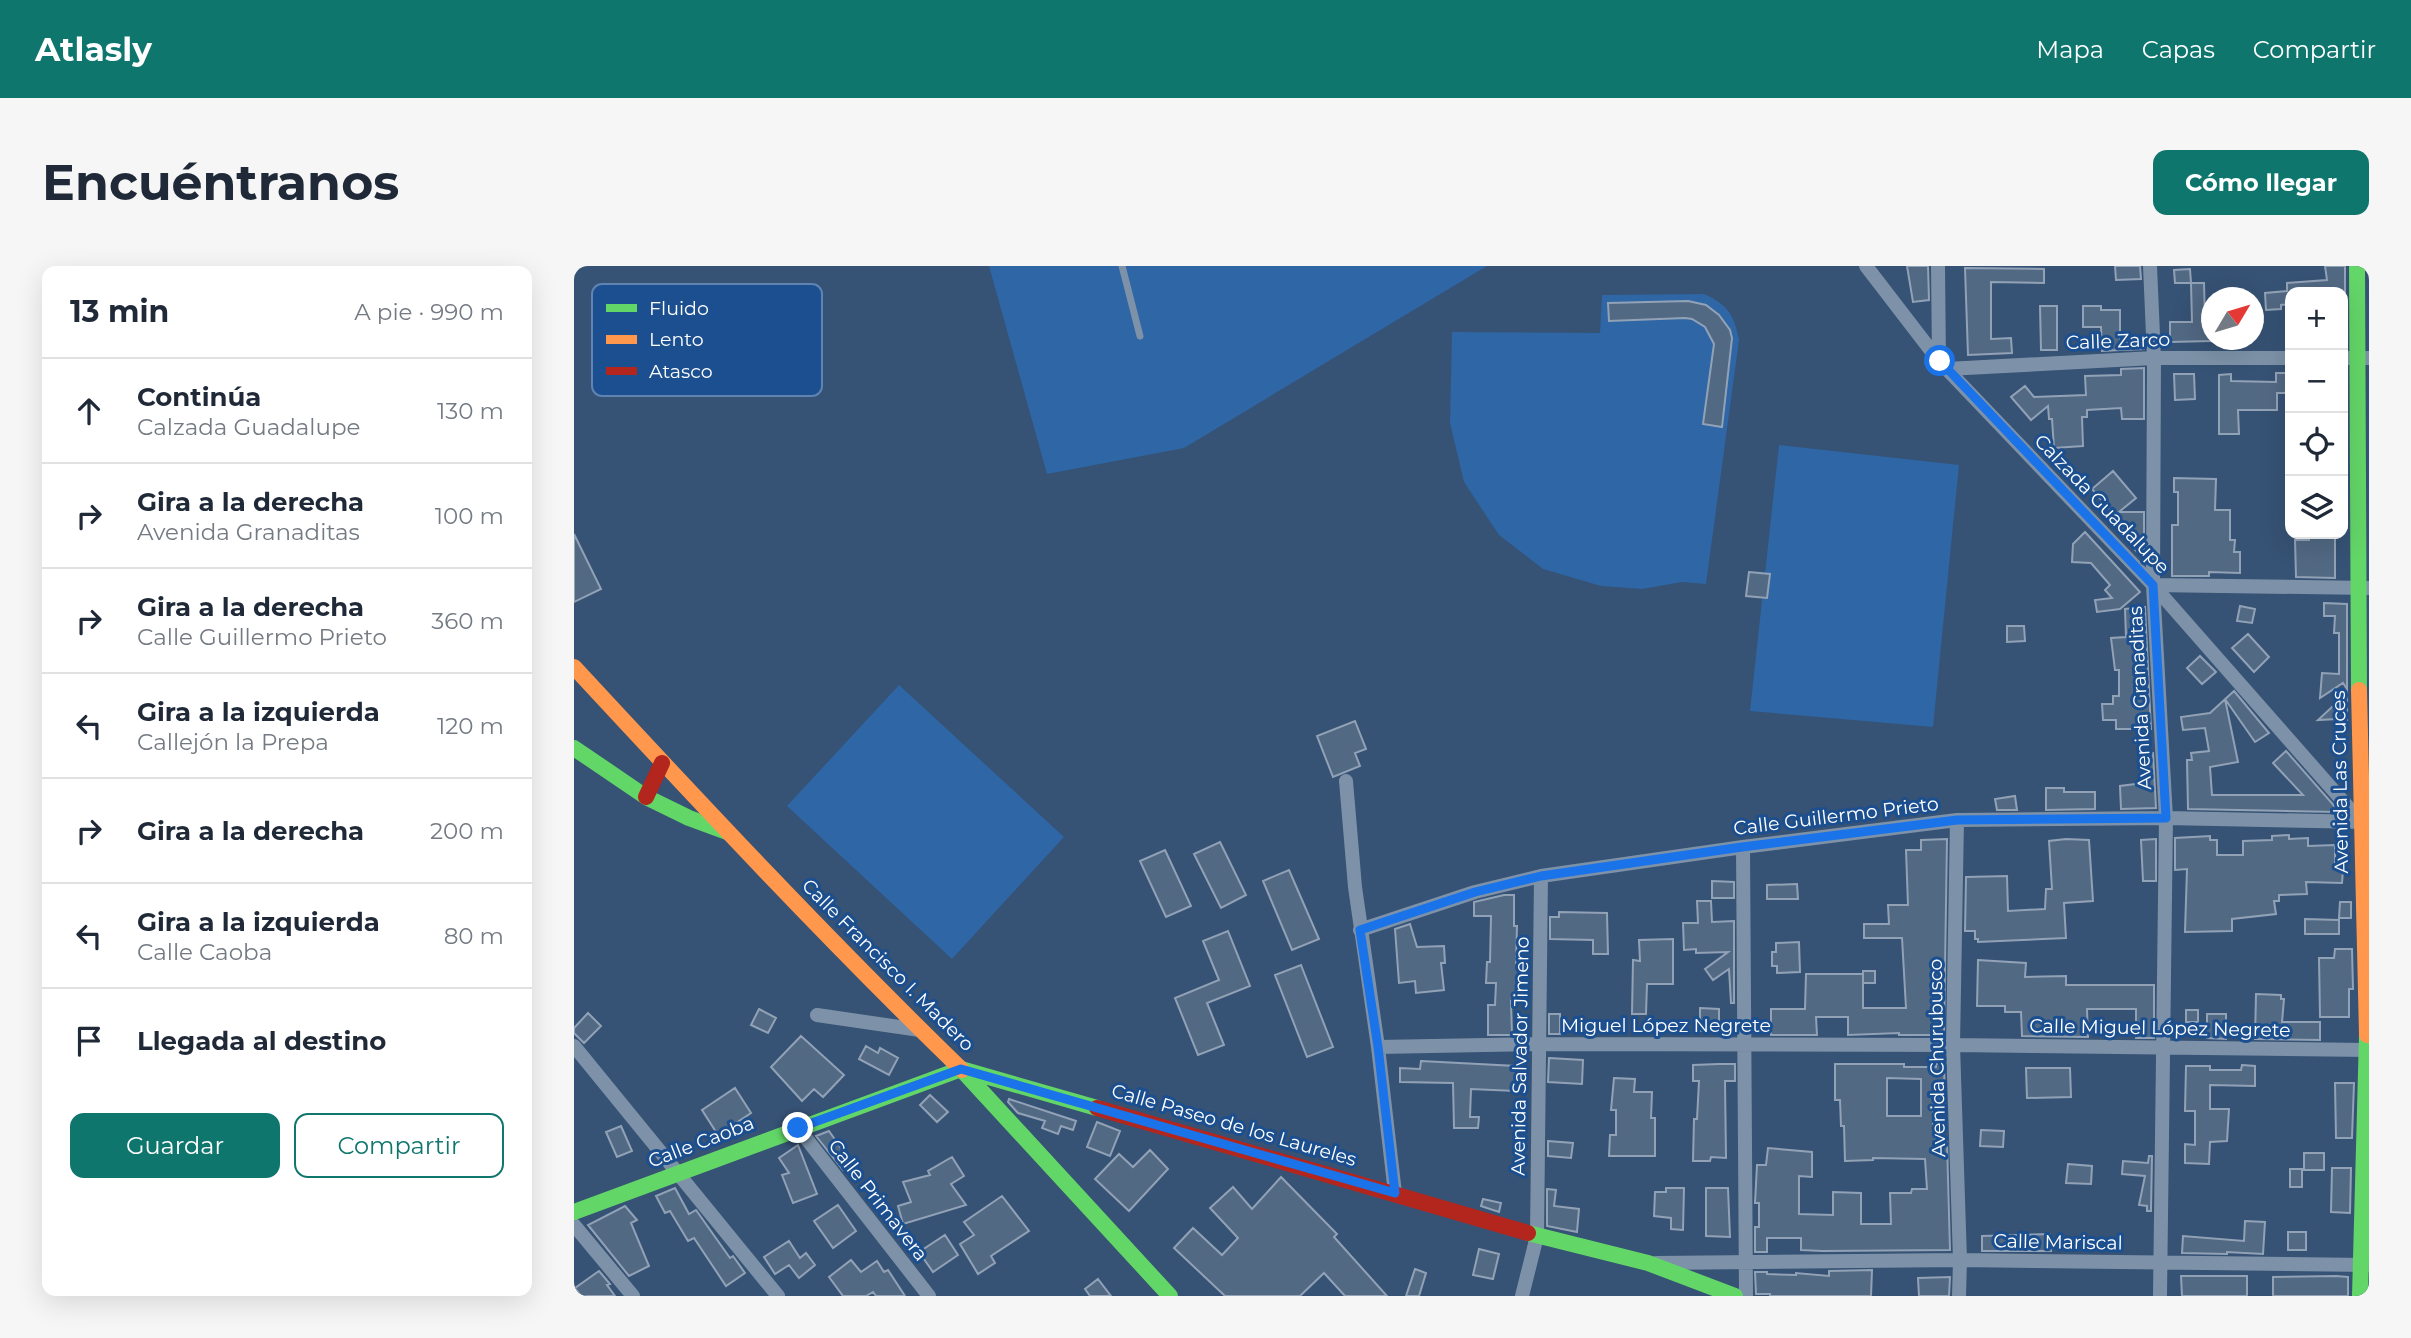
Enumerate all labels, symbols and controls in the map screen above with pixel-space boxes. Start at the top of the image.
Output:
text: Atlasly [35,29,152,69]
text: Mapa [2036,35,2104,64]
text: Capas [2142,35,2215,64]
text: Compartir [2253,35,2376,64]
button: Cómo llegar [2153,150,2369,215]
text: Encuéntranos [42,153,399,212]
legend [592,284,822,396]
north arrow [2201,287,2264,350]
map controls [2285,287,2348,539]
button: + [2285,287,2348,350]
text: 13 min [70,293,169,330]
text: Fluido [649,297,709,320]
text: A pie · 990 m [354,298,504,326]
text: Lento [649,328,704,351]
street label: Calle Zarco [2065,328,2171,354]
route start [1924,345,1955,376]
button: − [2285,350,2348,413]
text: Atasco [649,360,713,383]
text: Continúa [137,381,261,413]
icon: ahead [70,392,108,430]
text: 130 m [437,397,504,425]
text: Calzada Guadalupe [137,413,361,441]
button: locate [2285,413,2348,476]
street label: Calzada Guadalupe [2030,430,2174,578]
button: layers [2285,476,2348,539]
text: Gira a la derecha [137,486,364,518]
icon: right [70,497,108,535]
text: 100 m [435,502,504,530]
text: Avenida Granaditas [137,518,360,546]
text: Gira a la derecha [137,591,364,623]
icon: right [70,602,108,640]
street label: Avenida Granaditas [2124,605,2156,791]
text: 360 m [431,607,504,635]
text: Calle Guillermo Prieto [137,623,387,651]
street label: Avenida Las Cruces [2327,690,2353,874]
text: Gira a la izquierda [137,696,380,728]
icon: left [70,707,108,745]
text: 120 m [437,712,504,740]
text: Callejón la Prepa [137,728,329,756]
street label: Calle Guillermo Prieto [1732,792,1940,840]
icon: right [70,812,108,850]
text: Gira a la derecha [137,815,364,847]
text: 200 m [430,817,504,845]
street label: Calle Francisco I. Madero [797,874,979,1056]
text: Gira a la izquierda [137,906,380,938]
icon: left [70,917,108,955]
text: 80 m [444,922,504,950]
street label: Avenida Salvador Jimeno [1506,936,1534,1176]
text: Calle Caoba [137,938,272,966]
street label: Avenida Churubusco [1924,958,1950,1157]
street label: Miguel López Negrete [1561,1014,1771,1037]
street label: Calle Miguel López Negrete [2029,1014,2291,1042]
icon: arrive [70,1022,108,1060]
text: Llegada al destino [137,1025,386,1057]
street label: Calle Paseo de los Laureles [1109,1079,1359,1171]
street label: Calle Caoba [645,1111,757,1173]
route end [782,1112,813,1143]
button: Guardar [70,1113,280,1178]
button: Compartir [294,1113,504,1178]
street label: Calle Primavera [823,1135,933,1265]
street label: Calle Mariscal [1993,1229,2123,1255]

